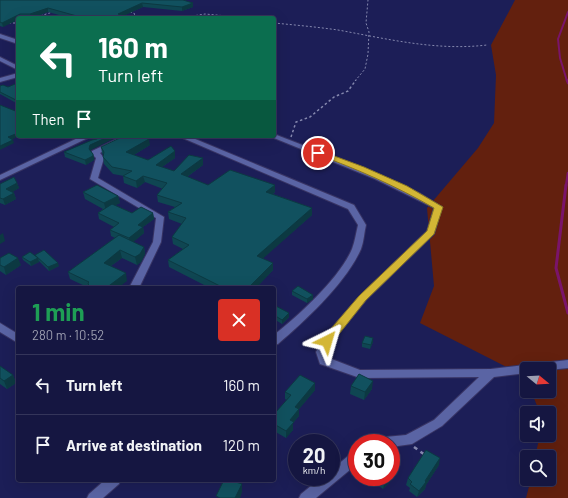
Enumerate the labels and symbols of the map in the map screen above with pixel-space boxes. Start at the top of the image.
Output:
pin [301,136,335,170]
position arrow [306,320,348,362]
north arrow [520,362,556,398]
speed limit sign: 30 [348,434,400,486]

